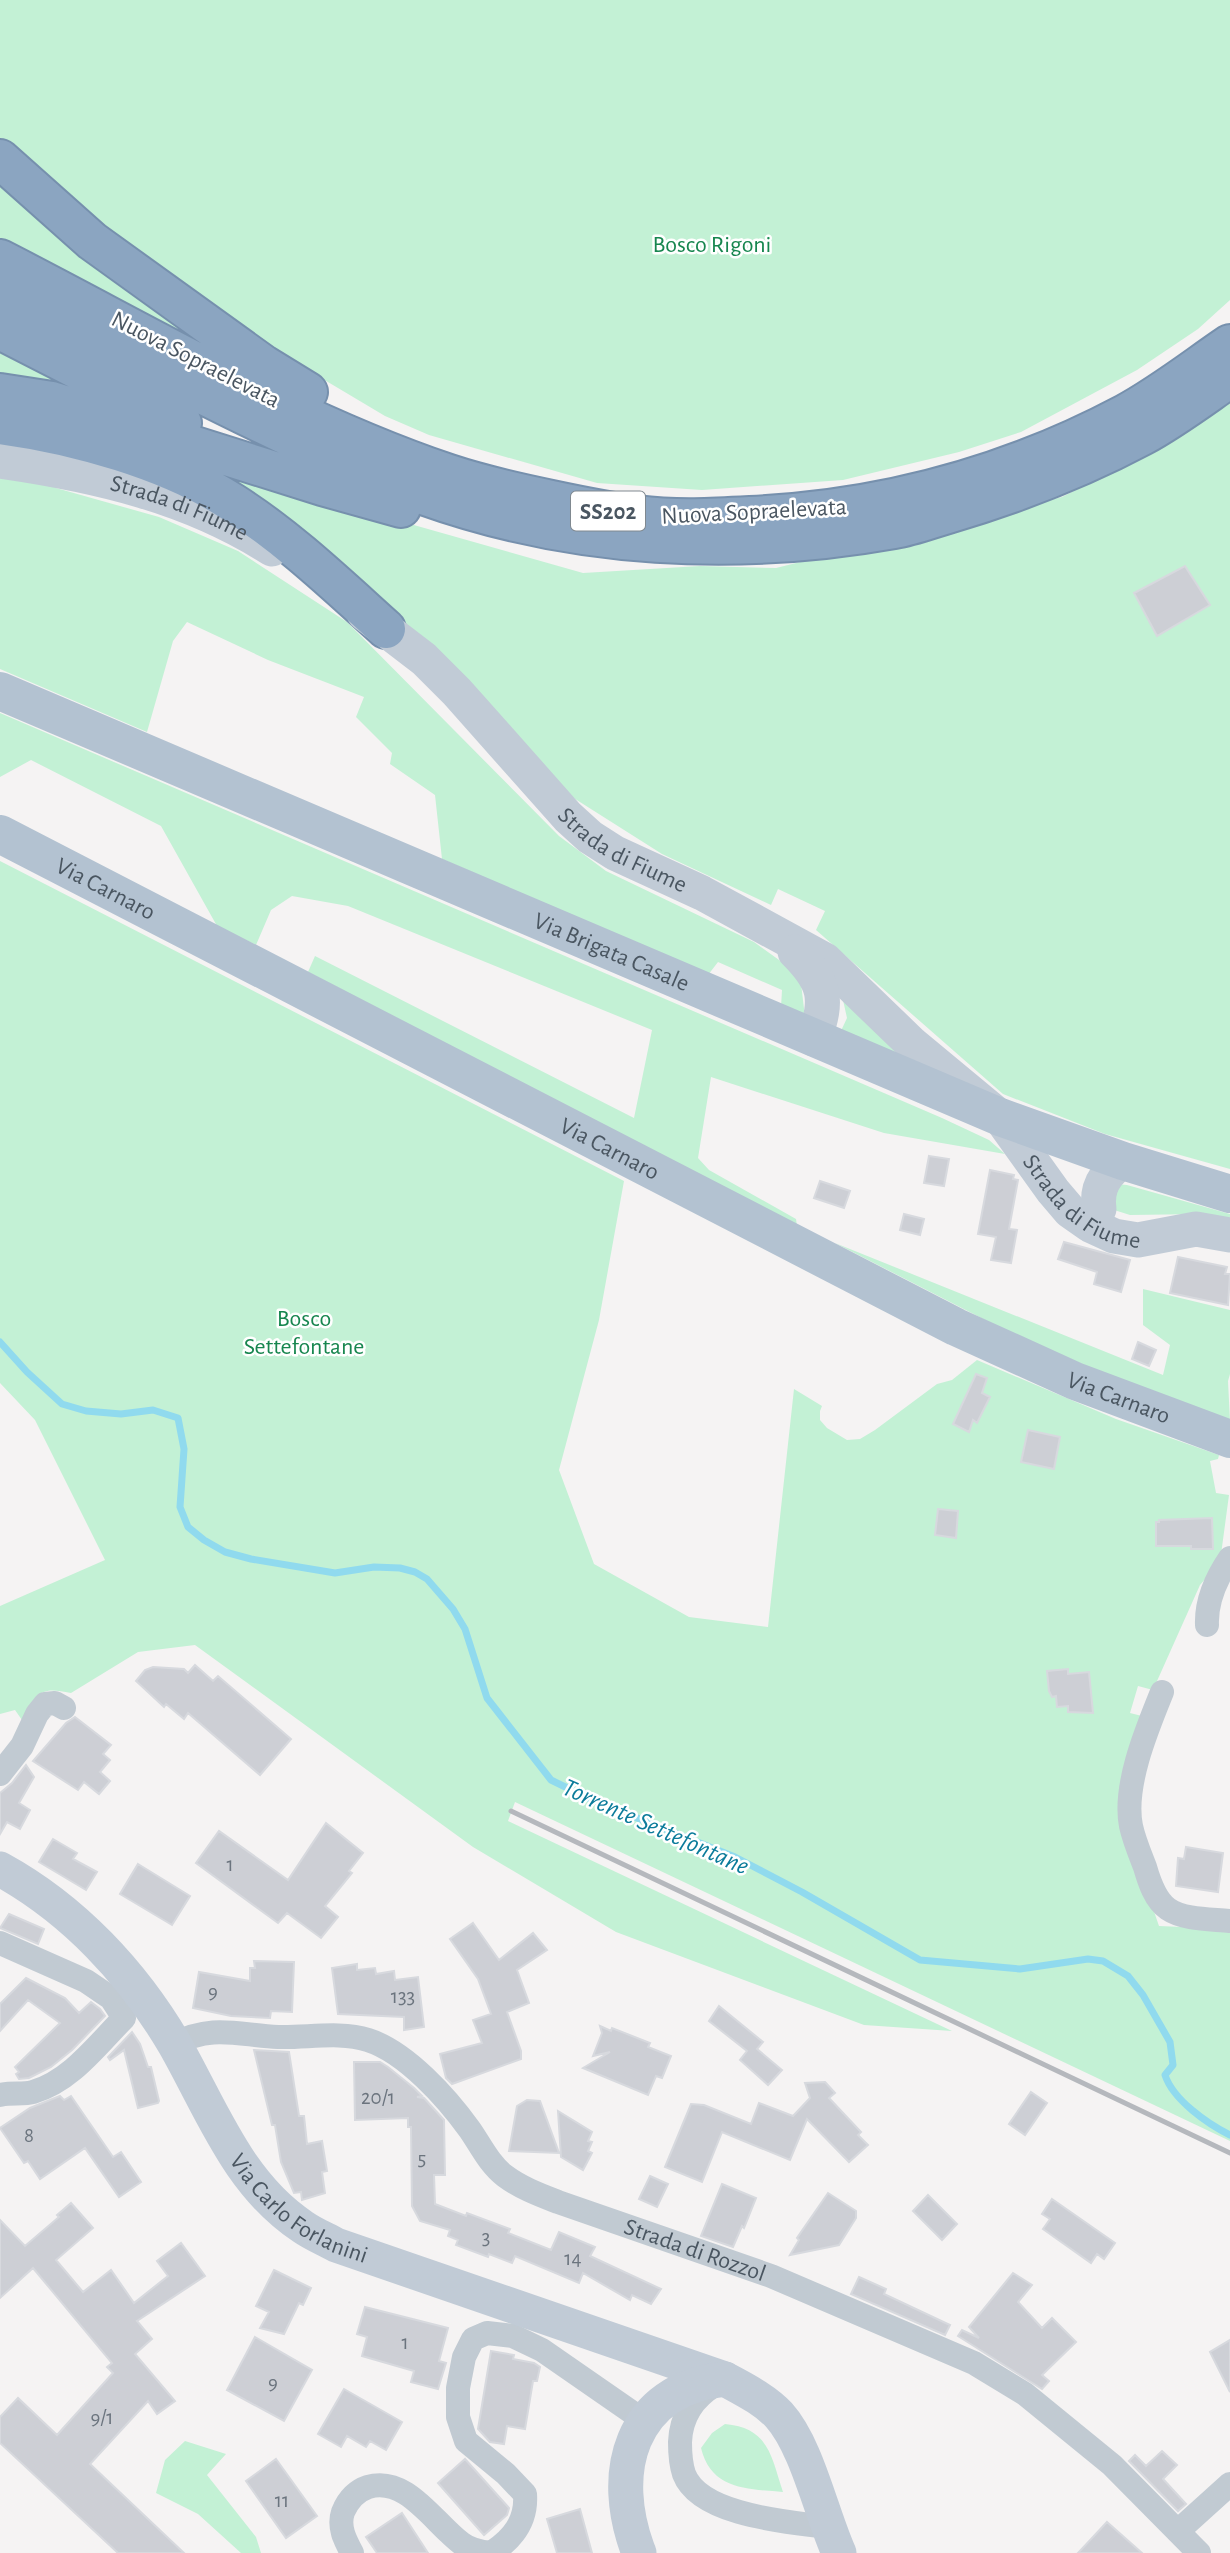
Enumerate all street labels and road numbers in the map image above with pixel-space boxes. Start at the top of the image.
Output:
street label: Nuova Sopraelevata [107,307,284,413]
street label: Strada di Fiume [108,471,252,545]
road number: SS202 [571,491,645,530]
street label: Nuova Sopraelevata [661,495,847,529]
street label: Strada di Fiume [553,803,691,897]
street label: Via Carnaro [52,854,159,925]
street label: Via Brigata Casale [530,909,693,996]
street label: Via Carnaro [556,1114,663,1185]
street label: Strada di Fiume [1018,1151,1142,1253]
street label: Via Carnaro [1063,1368,1173,1429]
street label: Via Carlo Forlanini [225,2150,371,2268]
street label: Strada di Rozzol [621,2215,769,2286]

